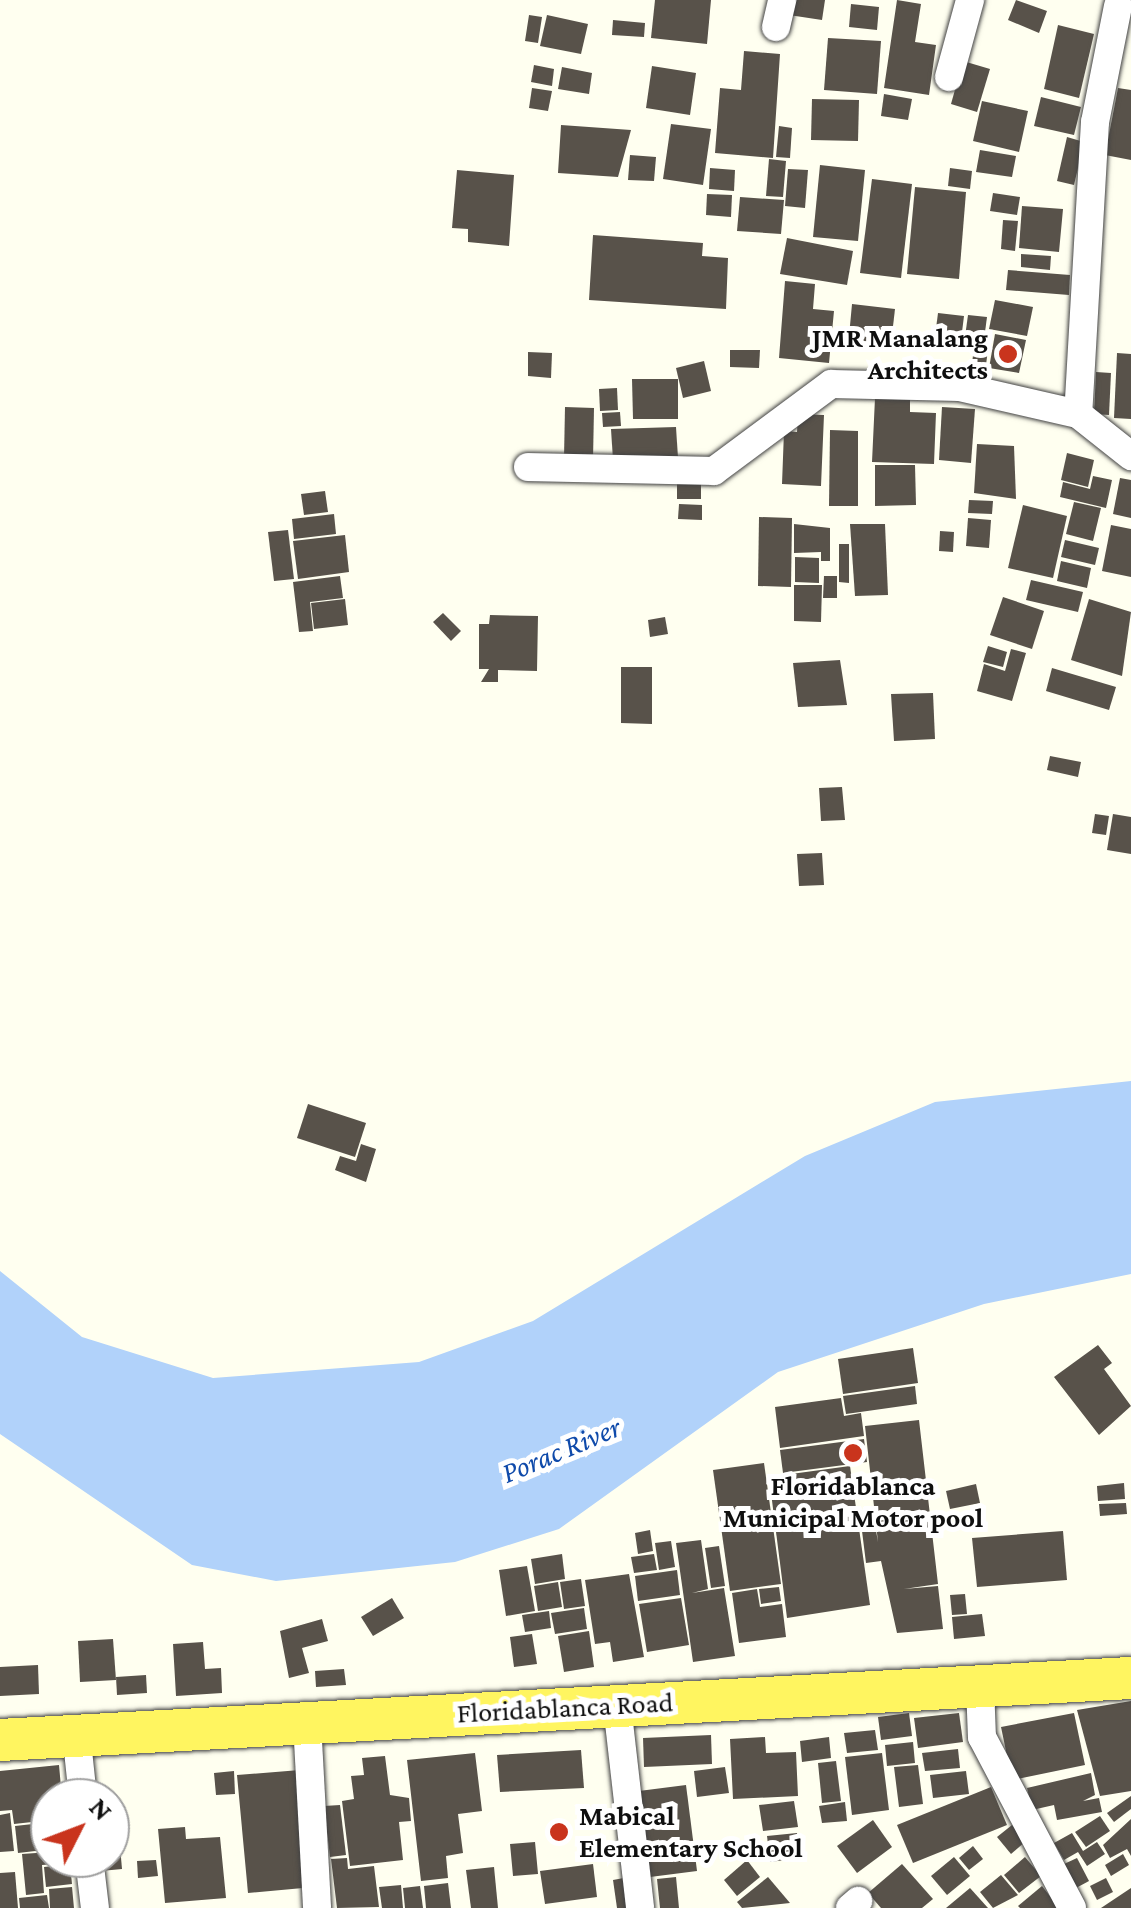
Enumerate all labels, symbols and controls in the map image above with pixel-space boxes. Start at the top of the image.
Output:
place label: JMR Manalang Architects [812,321,988,387]
marker: JMR Manalang Architects [997,343,1019,365]
water label: Porac River [496,1409,626,1491]
marker: Floridablanca Municipal Motor pool [842,1442,864,1464]
place label: Floridablanca Municipal Motor pool [723,1469,983,1535]
street label: Floridablanca Road [456,1686,674,1730]
north arrow [30,1778,130,1878]
text: N [83,1791,119,1826]
place label: Mabical Elementary School [579,1799,803,1865]
marker: Mabical Elementary School [548,1821,570,1843]

